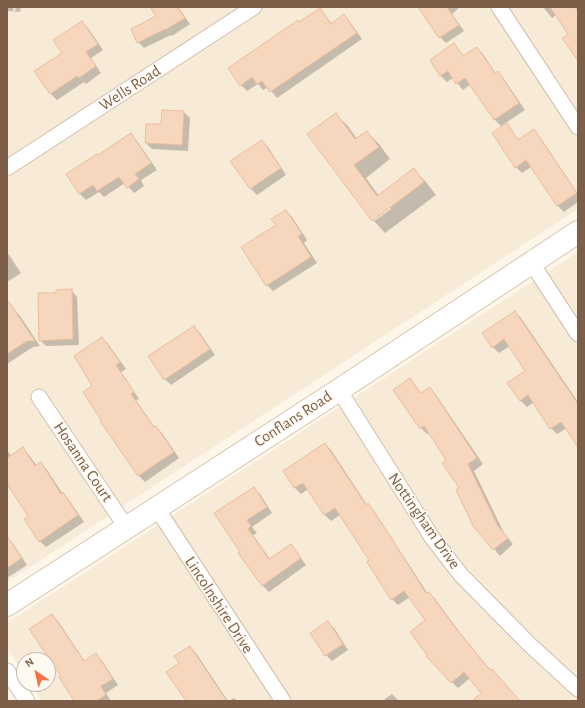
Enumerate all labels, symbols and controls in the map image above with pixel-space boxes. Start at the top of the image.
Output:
street label: Wells Road [96,61,164,115]
street label: Conflans Road [251,387,335,451]
street label: Hosanna Court [49,418,117,506]
street label: Nottingham Drive [384,469,464,573]
street label: Lincolnshire Drive [181,553,257,657]
north arrow [16,652,56,692]
text: N [23,656,36,669]

